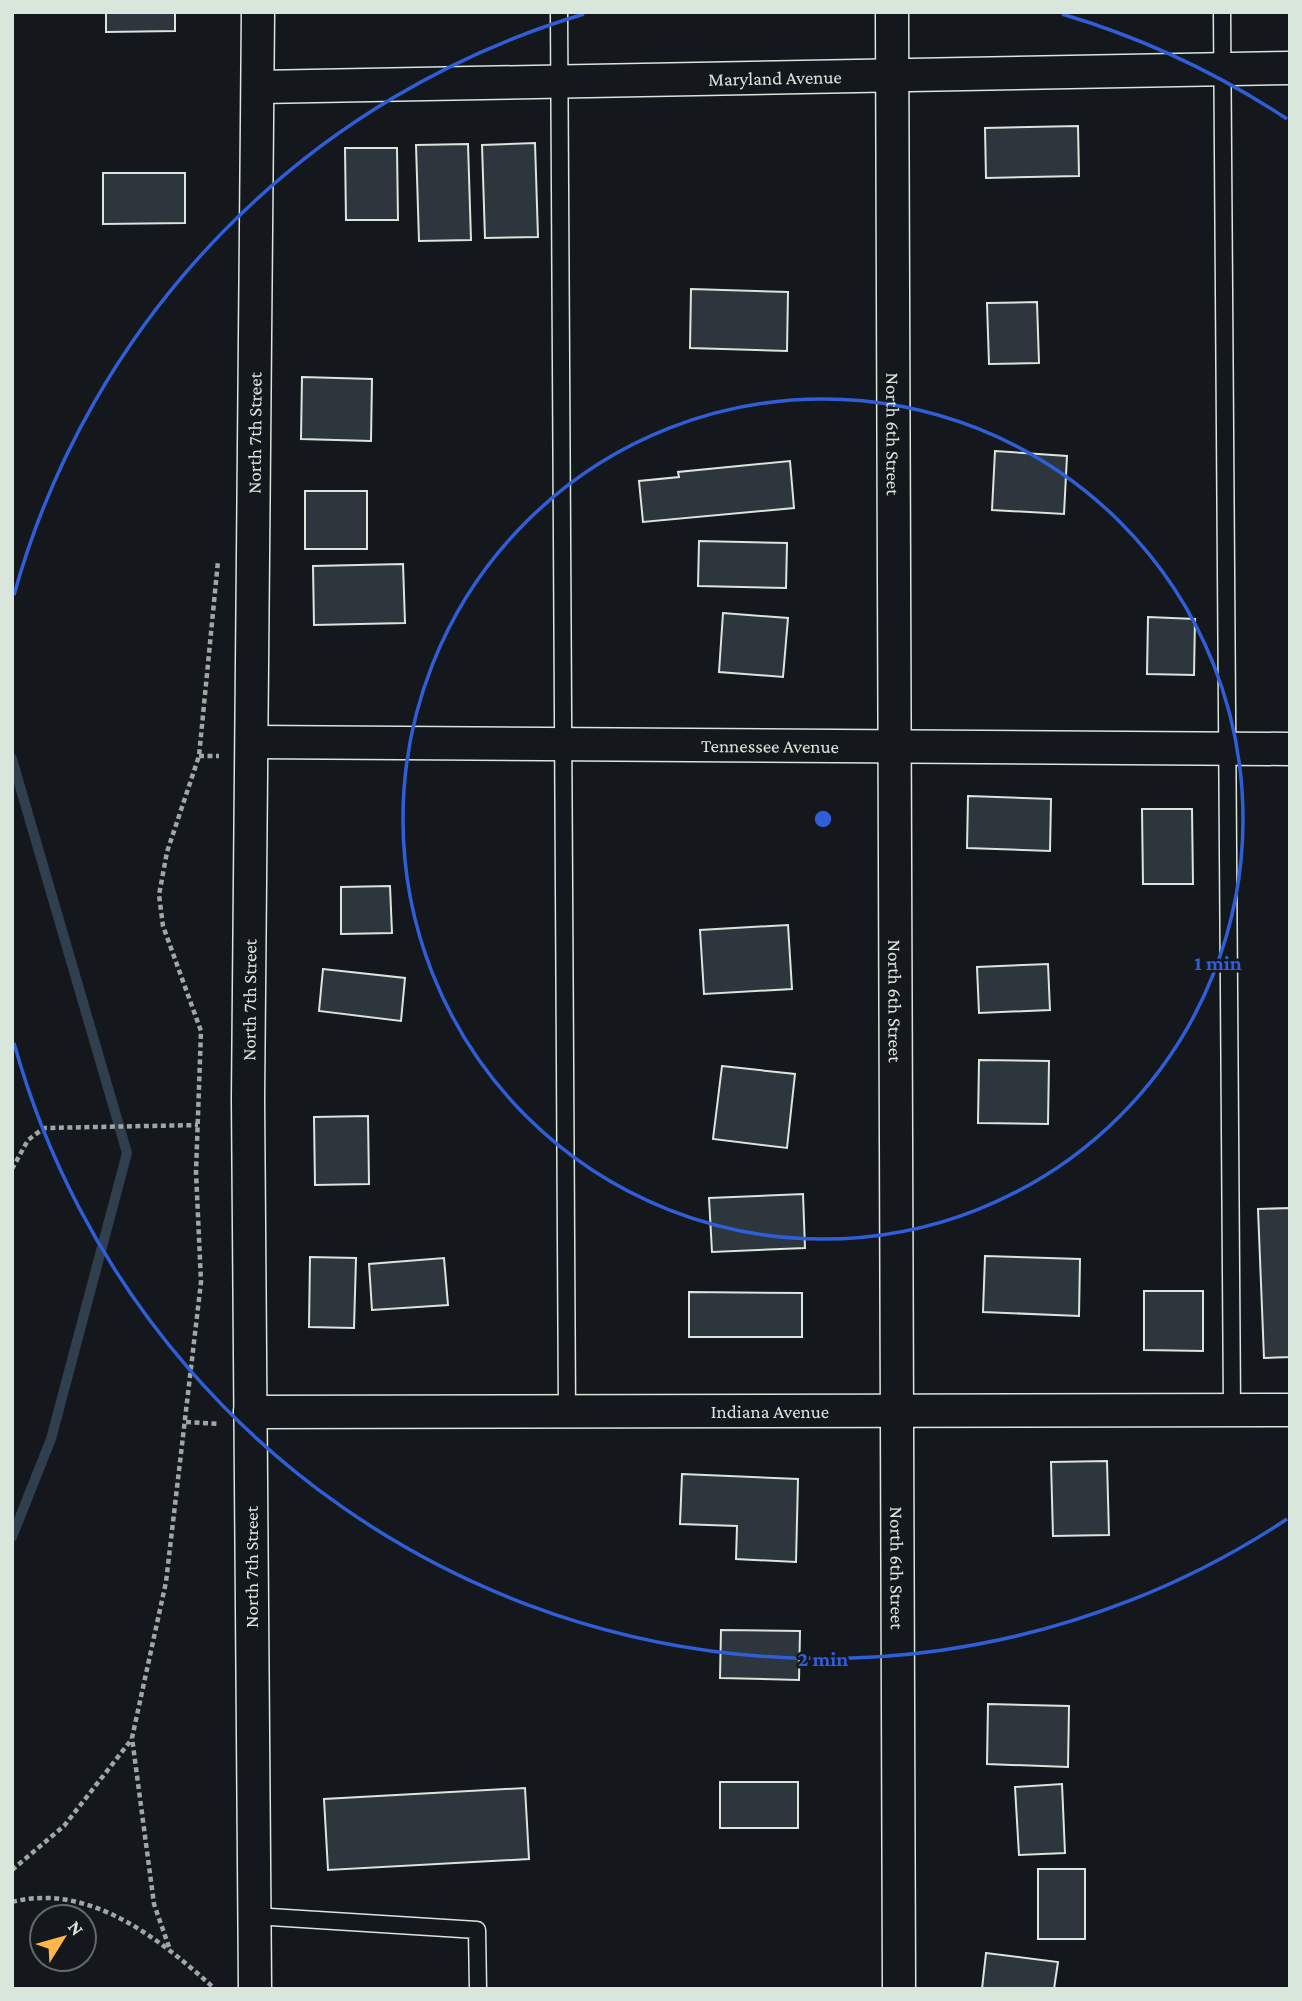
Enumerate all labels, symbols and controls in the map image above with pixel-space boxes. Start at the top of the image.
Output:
street label: Maryland Avenue [708,66,842,90]
street label: North 7th Street [244,371,266,494]
street label: North 6th Street [882,373,904,496]
street label: Tennessee Avenue [701,735,839,757]
centre of rings [811,807,835,831]
street label: North 7th Street [238,938,260,1061]
street label: North 6th Street [884,940,906,1063]
text: 1 min [1194,951,1242,975]
street label: Indiana Avenue [711,1401,829,1422]
street label: North 7th Street [241,1505,262,1628]
street label: North 6th Street [886,1507,908,1630]
text: 2 min [798,1647,848,1671]
north arrow [28,1903,98,1973]
text: N [64,1917,88,1940]

